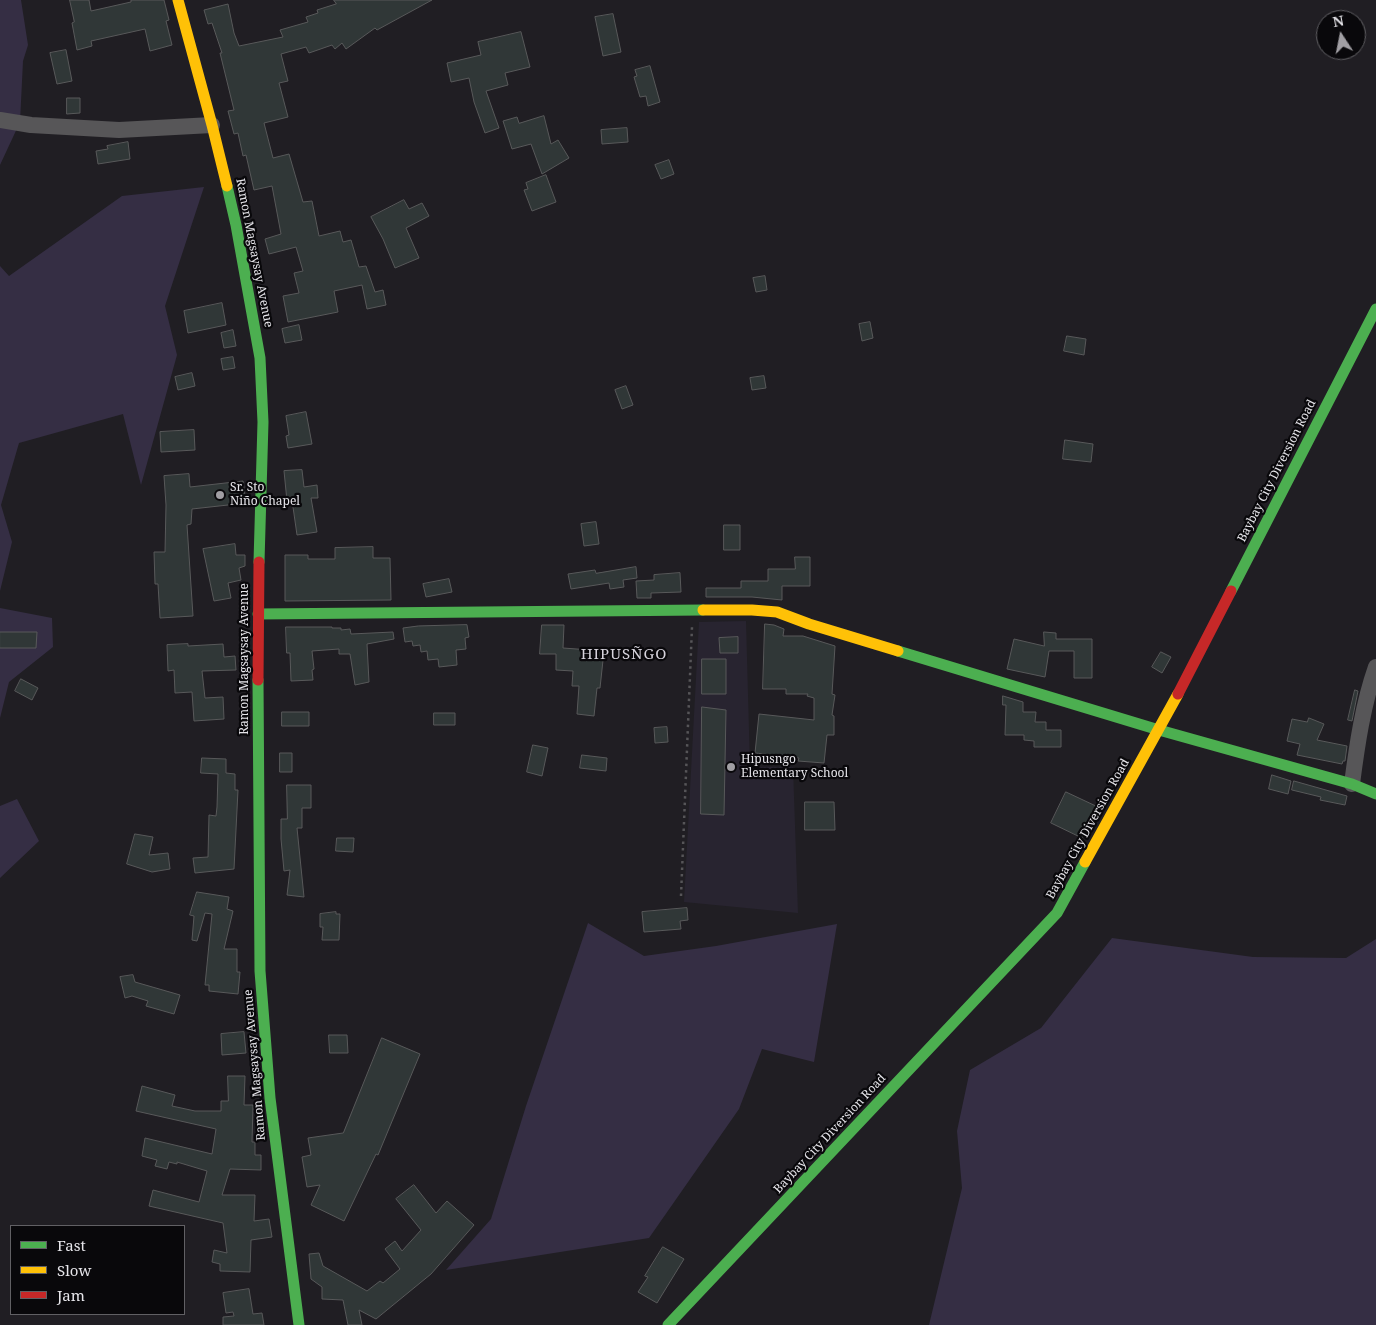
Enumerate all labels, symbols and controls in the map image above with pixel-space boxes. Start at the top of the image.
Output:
north arrow [1316,10,1366,60]
text: N [1331,10,1345,31]
street label: Ramon Magsaysay Avenue [232,177,276,329]
street label: Baybay City Diversion Road [1235,397,1319,545]
place label: Sr. Sto Niño Chapel [230,481,300,509]
marker: Sr. Sto Niño Chapel [214,489,226,501]
street label: Ramon Magsaysay Avenue [238,583,252,735]
district label: HIPUSÑGO [580,646,668,664]
place label: Hipusngo Elementary School [741,753,848,781]
street label: Baybay City Diversion Road [1043,757,1133,901]
marker: Hipusngo Elementary School [725,761,737,773]
street label: Ramon Magsaysay Avenue [241,989,269,1141]
street label: Baybay City Diversion Road [771,1071,889,1197]
legend [10,1225,185,1315]
text: Fast [57,1235,86,1255]
text: Slow [57,1260,91,1280]
text: Jam [57,1285,85,1305]

